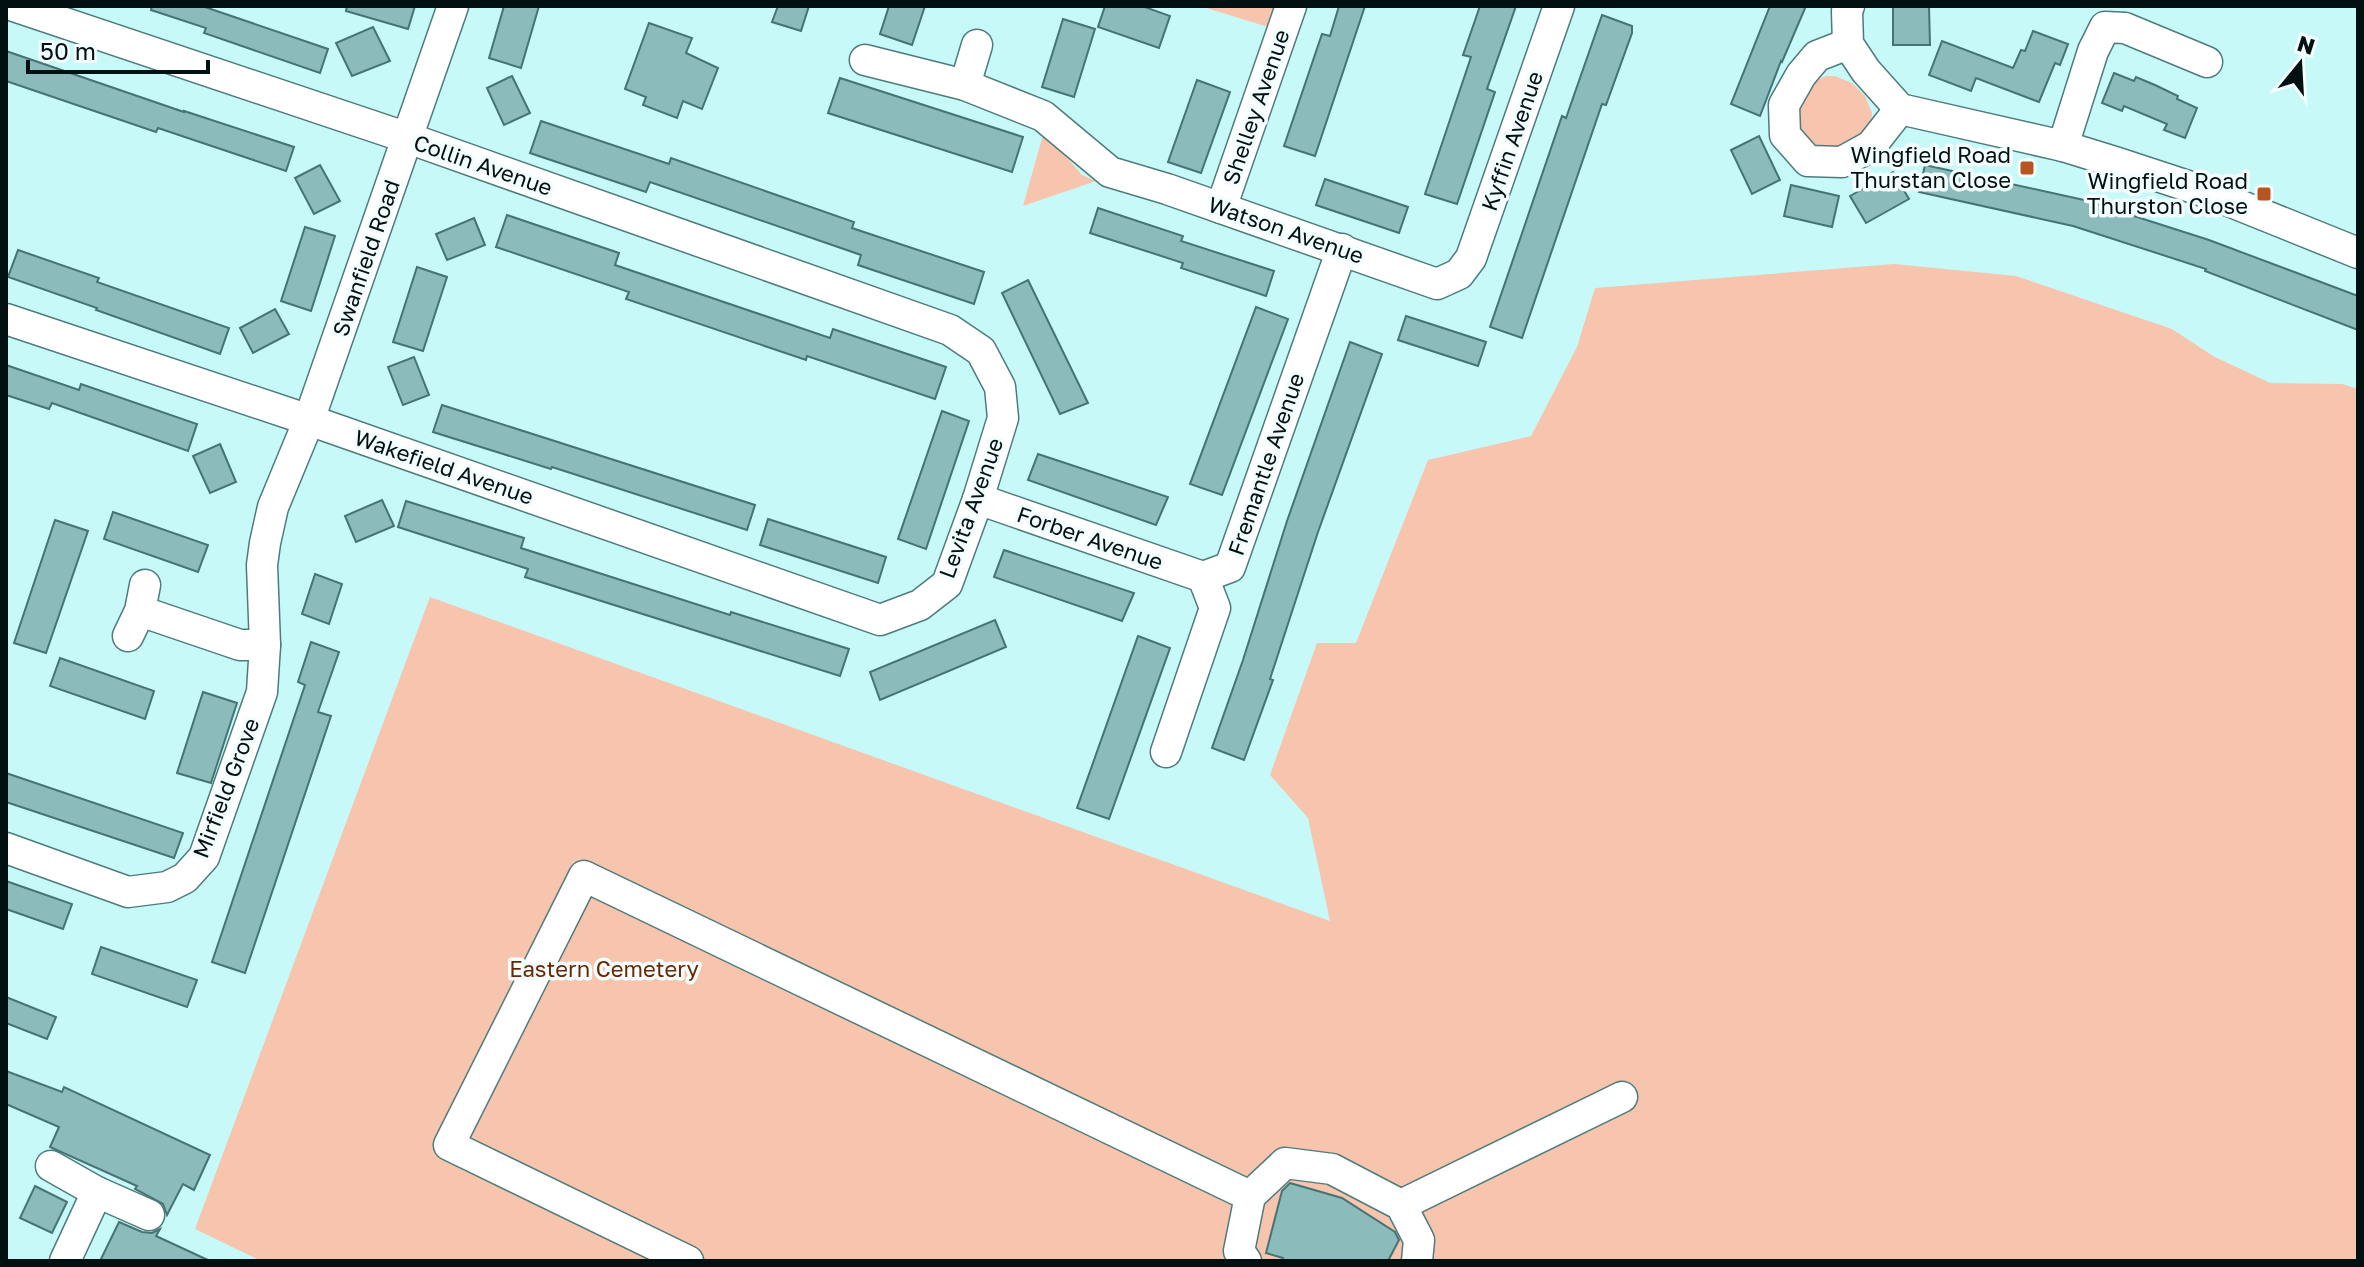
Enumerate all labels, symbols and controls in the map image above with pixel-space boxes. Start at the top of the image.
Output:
scale bar [28,24,208,74]
north arrow [2260,24,2340,104]
street label: Shelley Avenue [1216,26,1295,188]
text: N [2294,29,2318,60]
text: 50 m [40,36,96,65]
street label: Kyffin Avenue [1475,67,1548,214]
street label: Collin Avenue [410,128,556,201]
place label: Wingfield Road Thurstan Close [1850,141,2011,193]
marker: Wingfield Road Thurstan Close [2018,159,2036,177]
place label: Wingfield Road Thurston Close [2087,167,2248,219]
street label: Swanfield Road [326,176,405,340]
marker: Wingfield Road Thurston Close [2255,185,2273,203]
street label: Watson Avenue [1205,190,1368,269]
street label: Fremantle Avenue [1222,369,1309,559]
street label: Wakefield Avenue [351,423,537,510]
street label: Levita Avenue [933,434,1008,582]
street label: Forber Avenue [1014,500,1167,575]
street label: Mirfield Grove [186,714,265,862]
park label: Eastern Cemetery [509,955,699,982]

